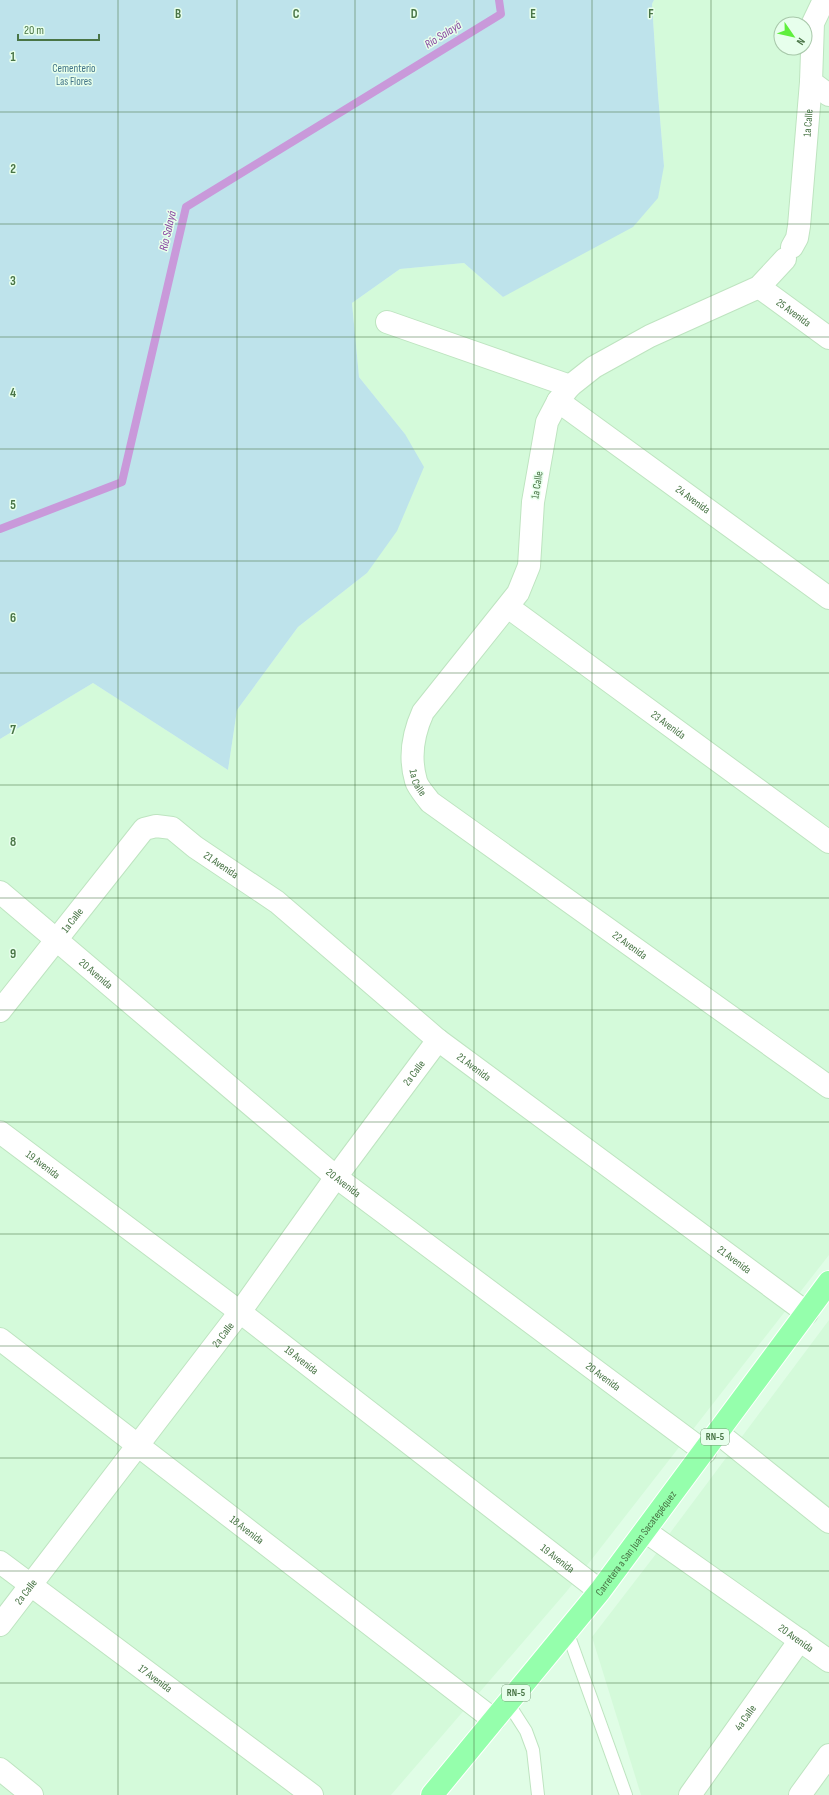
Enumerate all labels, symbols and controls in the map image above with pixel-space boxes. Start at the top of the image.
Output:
text: B [175,6,181,22]
text: C [293,6,300,22]
text: D [411,6,418,22]
text: E [530,6,536,22]
text: F [648,6,654,22]
scale bar [18,16,99,42]
north arrow [773,16,813,56]
water label: Río Salayá [422,18,464,52]
text: 20 m [24,23,44,38]
text: N [794,35,808,47]
text: 1 [10,49,16,65]
park label: Cementerio Las Flores [52,62,96,88]
street label: 1a Calle [800,108,815,137]
text: 2 [10,161,16,177]
water label: Río Salayá [156,209,180,252]
text: 3 [10,273,16,289]
street label: 25 Avenida [774,295,814,329]
text: 4 [10,385,16,401]
street label: 1a Calle [528,470,546,500]
street label: 24 Avenida [673,482,713,516]
text: 5 [10,497,16,513]
text: 6 [10,610,16,626]
street label: 23 Avenida [649,708,688,742]
text: 7 [10,722,16,738]
street label: 1a Calle [407,768,430,799]
text: 8 [10,834,16,850]
street label: 21 Avenida [201,848,241,881]
street label: 1a Calle [58,905,86,935]
street label: 22 Avenida [610,928,650,962]
text: 9 [10,946,16,962]
street label: 20 Avenida [77,956,116,991]
street label: 21 Avenida [454,1050,494,1083]
street label: 2a Calle [400,1057,427,1088]
street label: 19 Avenida [24,1147,63,1181]
street label: 20 Avenida [324,1165,363,1200]
street label: 21 Avenida [715,1243,754,1276]
street label: 2a Calle [209,1319,237,1350]
street label: 19 Avenida [282,1343,321,1377]
street label: 20 Avenida [583,1359,623,1393]
road number: RN-5 [701,1429,729,1445]
street label: Carretera a San Juan Sacatepéquez [592,1488,679,1598]
street label: 18 Avenida [228,1512,267,1547]
street label: 19 Avenida [538,1541,577,1575]
street label: 2a Calle [12,1576,39,1607]
street label: 20 Avenida [776,1621,816,1655]
street label: 17 Avenida [136,1661,175,1695]
road number: RN-5 [502,1685,530,1701]
street label: 4a Calle [731,1702,759,1733]

